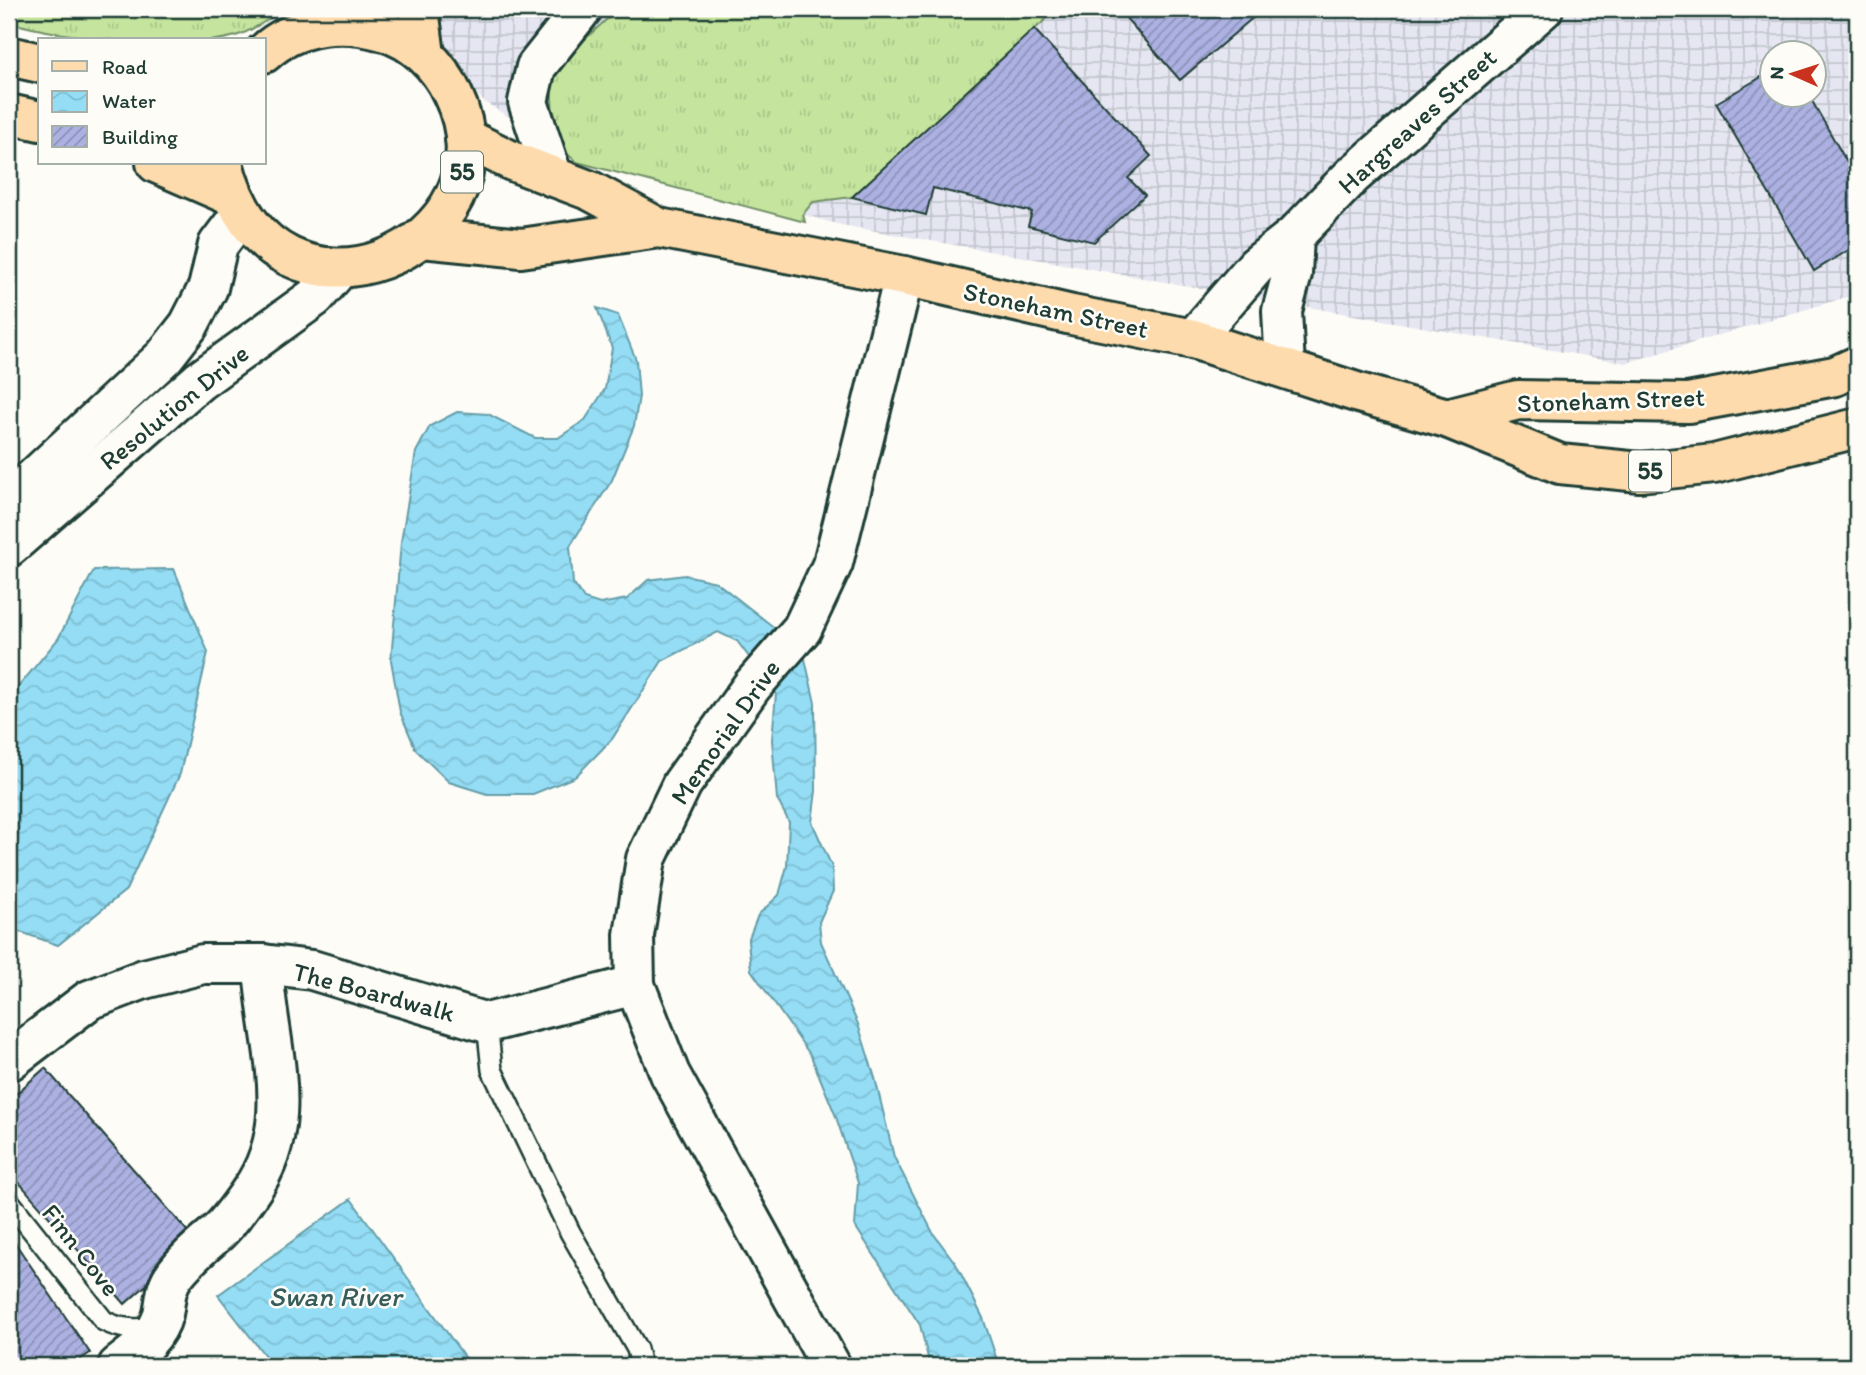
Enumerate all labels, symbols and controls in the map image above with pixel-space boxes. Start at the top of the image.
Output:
legend [38,38,266,164]
north arrow [1758,38,1828,108]
street label: Hargreaves Street [1331,41,1503,201]
text: Road [102,54,148,79]
text: N [1765,66,1788,80]
text: Water [102,88,156,113]
text: Building [102,124,178,149]
road number: 55 [441,152,483,192]
street label: Stoneham Street [961,275,1152,345]
street label: Resolution Drive [93,337,255,477]
street label: Stoneham Street [1516,381,1706,419]
road number: 55 [1629,450,1671,492]
street label: Memorial Drive [663,653,787,811]
street label: The Boardwalk [290,955,459,1029]
street label: Finn Cove [35,1197,127,1303]
water label: Swan River [269,1279,404,1313]

